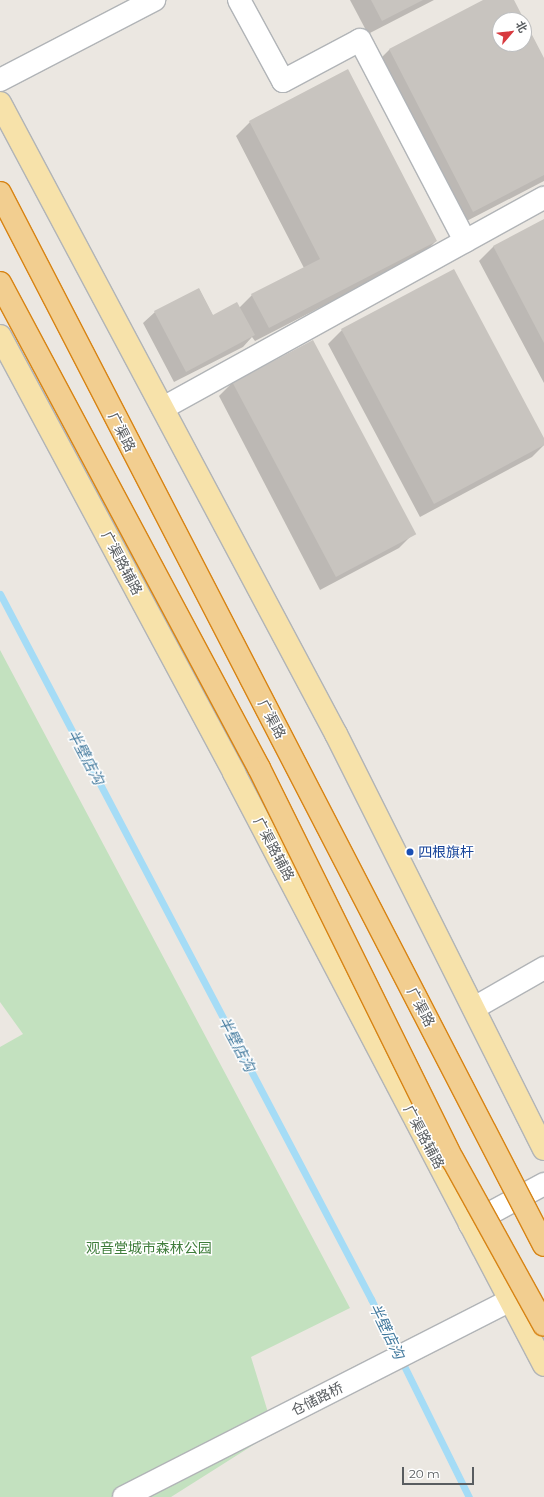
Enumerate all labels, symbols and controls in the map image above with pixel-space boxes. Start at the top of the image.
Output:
north arrow [492,12,532,52]
text: 北 [513,19,530,35]
street label: 广渠路 [105,409,139,455]
street label: 广渠路辅路 [98,528,146,598]
street label: 广渠路 [255,697,289,741]
water label: 半壁店沟 [64,726,108,788]
street label: 广渠路辅路 [250,814,298,884]
place label: 四根旗杆 [418,844,474,860]
marker: 四根旗杆 [405,847,415,857]
street label: 广渠路 [404,985,438,1029]
water label: 半壁店沟 [215,1013,259,1075]
street label: 广渠路辅路 [400,1102,448,1172]
park label: 观音堂城市森林公园 [86,1240,212,1256]
water label: 半壁店沟 [366,1300,408,1362]
street label: 仓储路桥 [288,1379,346,1419]
scale bar [404,1459,476,1485]
text: 20 m [409,1466,440,1481]

